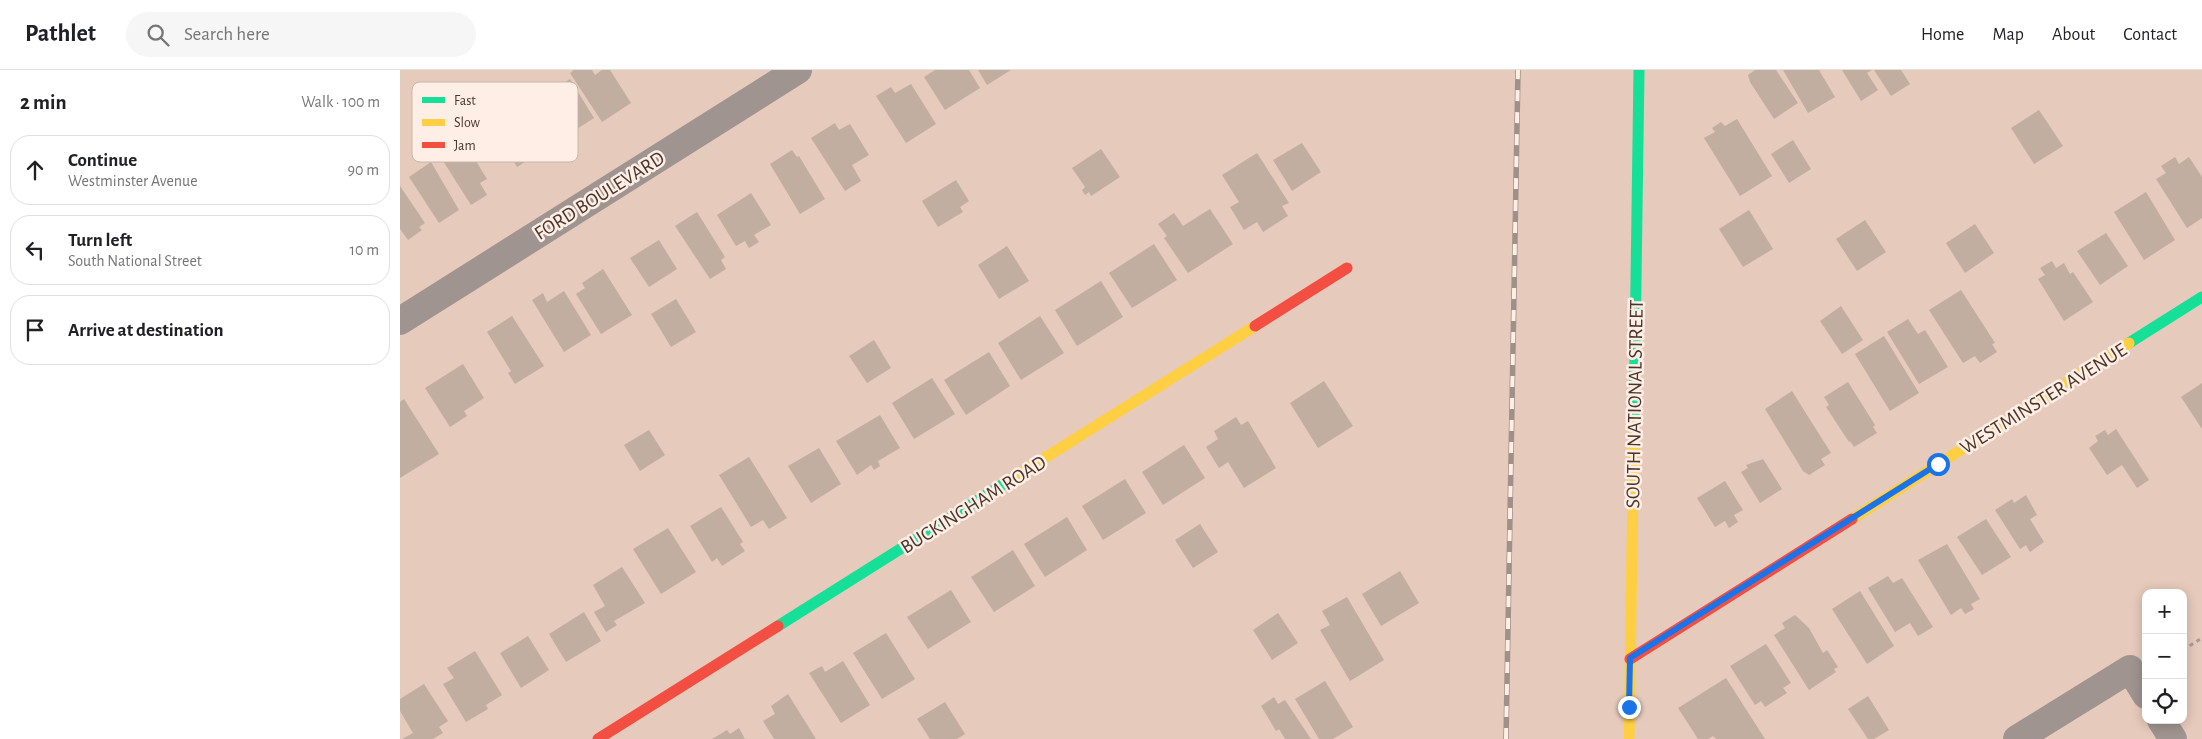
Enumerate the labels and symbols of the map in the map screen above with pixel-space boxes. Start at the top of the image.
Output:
legend [412,82,578,162]
text: Fast [454,94,476,108]
text: Slow [454,116,481,130]
text: Jam [454,139,476,153]
street label: FORD BOULEVARD [531,148,668,244]
street label: SOUTH NATIONAL STREET [1623,299,1647,509]
street label: WESTMINSTER AVENUE [1957,339,2131,458]
street label: BUCKINGHAM ROAD [897,452,1050,558]
route start [1927,453,1950,476]
route end [1618,696,1641,719]

